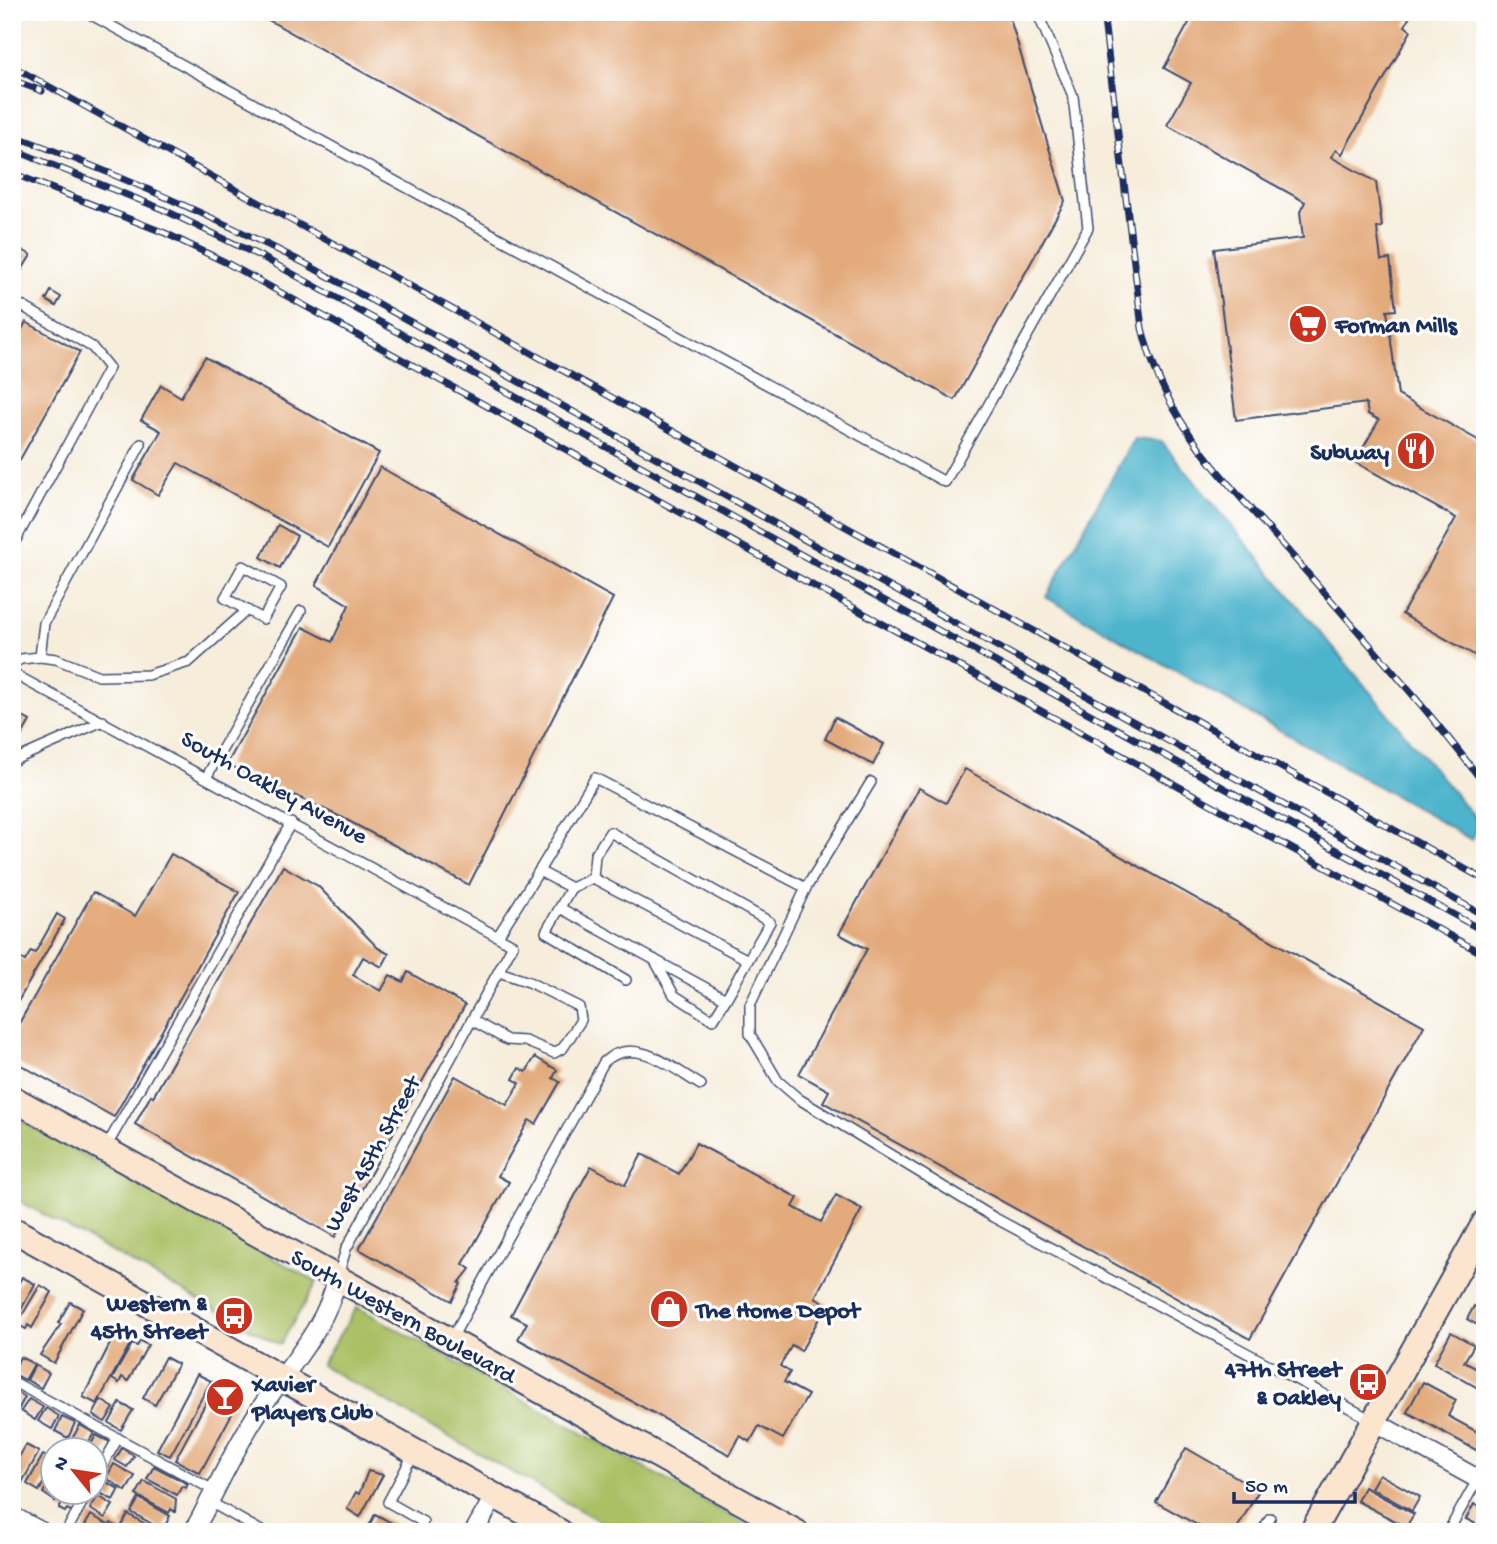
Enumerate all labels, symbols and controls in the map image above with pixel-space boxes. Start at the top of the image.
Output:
supermarket icon: Forman Mills [1287,303,1329,345]
place label: Forman Mills [1334,313,1458,342]
restaurant icon: Subway [1395,430,1437,472]
place label: Subway [1310,440,1389,469]
street label: South Oakley Avenue [175,726,372,853]
street label: West 45th Street [319,1070,430,1238]
street label: South Western Boulevard [285,1244,522,1393]
shop icon: The Home Depot [648,1288,690,1330]
place label: Western & 45th Street [90,1291,209,1348]
bus stop icon: Western & 45th Street [213,1295,255,1337]
place label: The Home Depot [694,1298,862,1327]
place label: 47th Street & Oakley [1224,1357,1343,1414]
bus stop icon: 47th Street & Oakley [1347,1361,1389,1403]
place label: Xavier Players Club [250,1372,374,1429]
bar icon: Xavier Players Club [204,1376,246,1418]
north arrow [38,1436,108,1506]
text: N [49,1453,75,1475]
scale bar [1234,1460,1355,1504]
text: 50 m [1245,1476,1288,1501]

